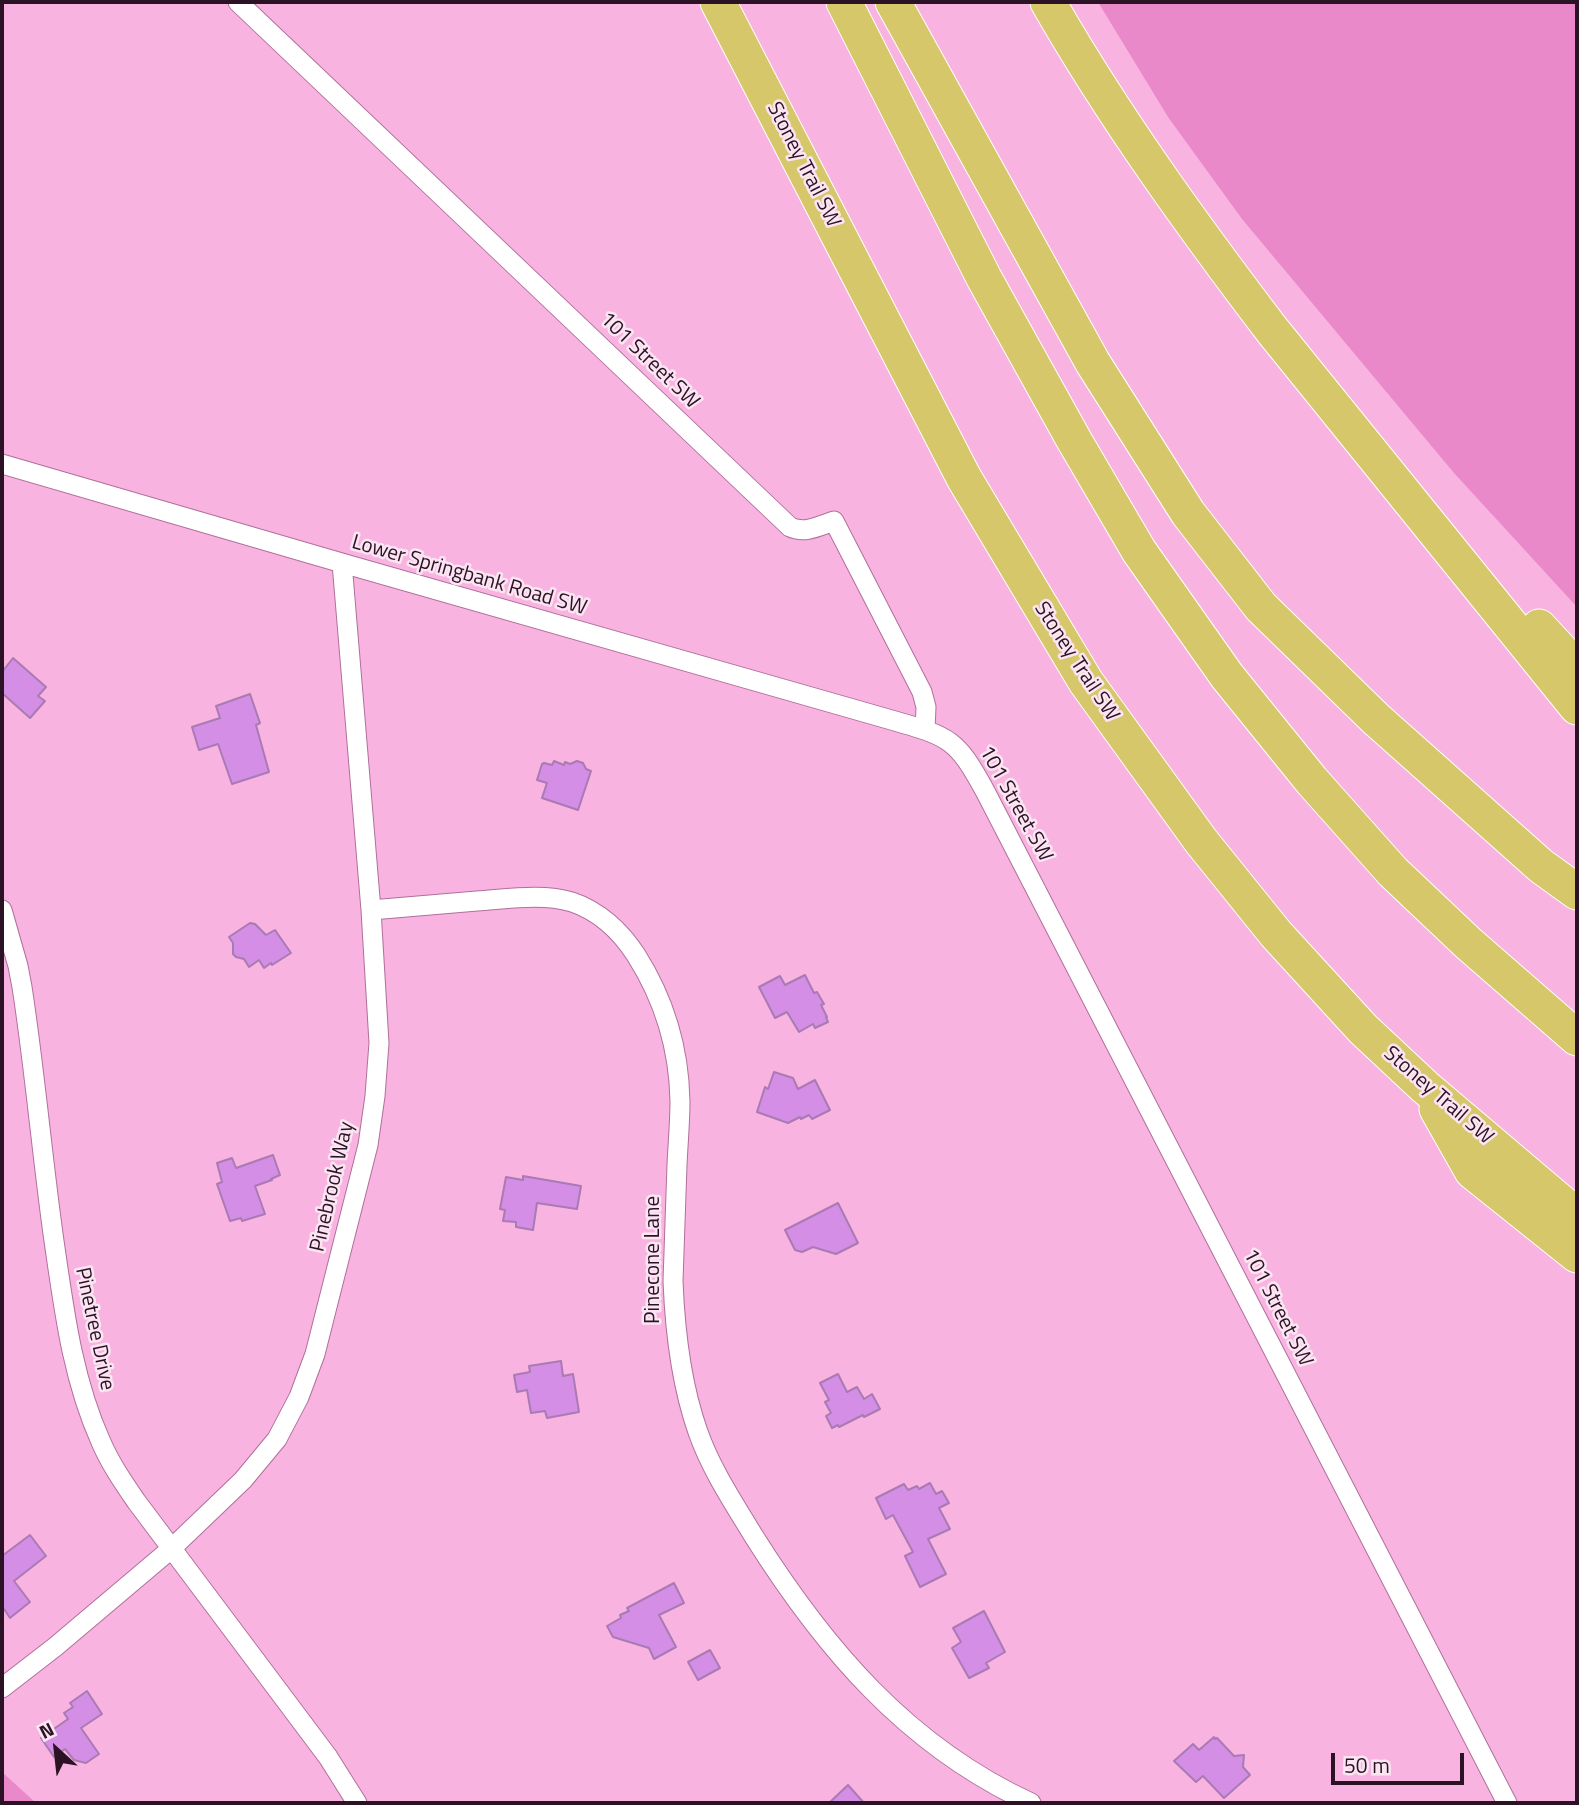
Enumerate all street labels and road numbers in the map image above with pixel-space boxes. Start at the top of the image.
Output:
street label: Stoney Trail SW [761,98,845,232]
street label: 101 Street SW [594,307,704,415]
street label: Lower Springbank Road SW [349,530,589,622]
street label: Stoney Trail SW [1028,598,1124,726]
street label: 101 Street SW [973,742,1057,866]
street label: Stoney Trail SW [1378,1041,1498,1151]
street label: Pinebrook Way [306,1119,360,1255]
street label: Pinecone Lane [641,1196,667,1324]
street label: 101 Street SW [1237,1245,1317,1371]
street label: Pinetree Drive [69,1265,119,1393]

